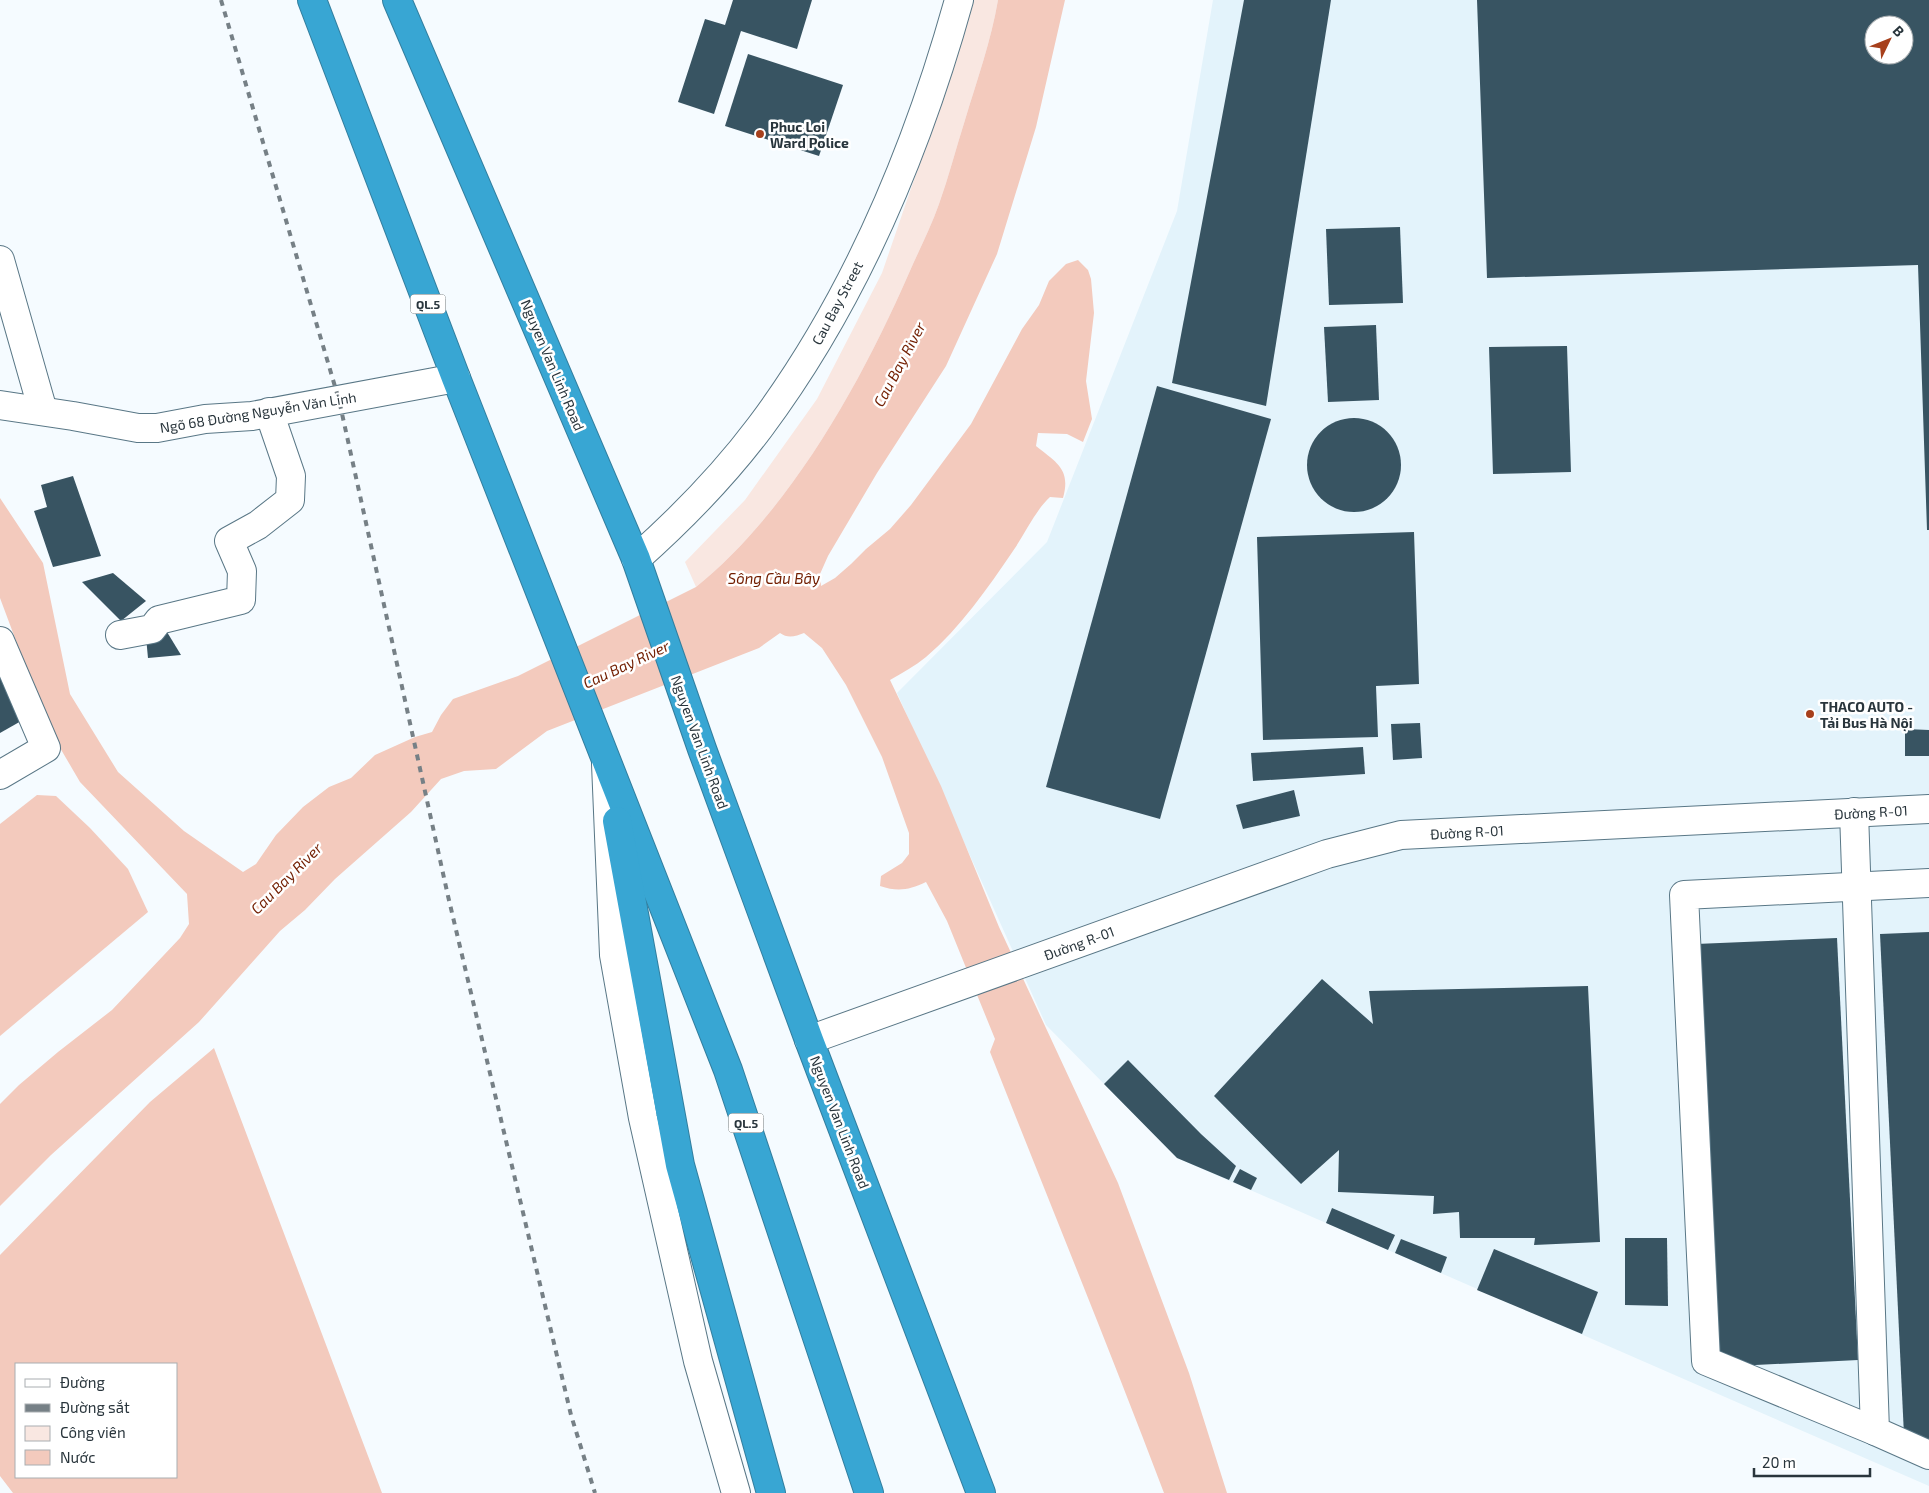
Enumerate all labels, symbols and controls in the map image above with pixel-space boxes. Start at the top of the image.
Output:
north arrow [1864,15,1914,65]
text: B [1890,22,1908,40]
place label: Phuc Loi Ward Police [770,118,849,151]
marker: Phuc Loi Ward Police [754,128,766,140]
street label: Cau Bay Street [808,258,866,348]
road number: QL.5 [410,294,446,314]
street label: Nguyen Van Linh Road [518,297,588,433]
water label: Cau Bay River [869,318,930,410]
street label: Ngõ 68 Đường Nguyễn Văn Linh [159,388,357,436]
water label: Sông Cầu Bây [728,569,820,588]
water label: Cau Bay River [580,636,673,693]
street label: Nguyen Van Linh Road [668,673,732,811]
place label: THACO AUTO - Tải Bus Hà Nội [1820,698,1913,731]
marker: THACO AUTO - Tải Bus Hà Nội [1804,708,1816,720]
street label: Đường R-01 [1834,802,1908,822]
street label: Đường R-01 [1430,822,1504,842]
water label: Cau Bay River [247,838,327,918]
street label: Đường R-01 [1041,922,1117,964]
street label: Nguyen Van Linh Road [807,1053,873,1191]
road number: QL.5 [728,1114,764,1132]
legend [15,1363,178,1478]
text: Đường [60,1373,105,1391]
text: Đường sắt [60,1398,130,1416]
text: Công viên [60,1423,126,1441]
scale bar [1754,1446,1870,1478]
text: Nước [60,1448,96,1466]
text: 20 m [1762,1453,1796,1471]

